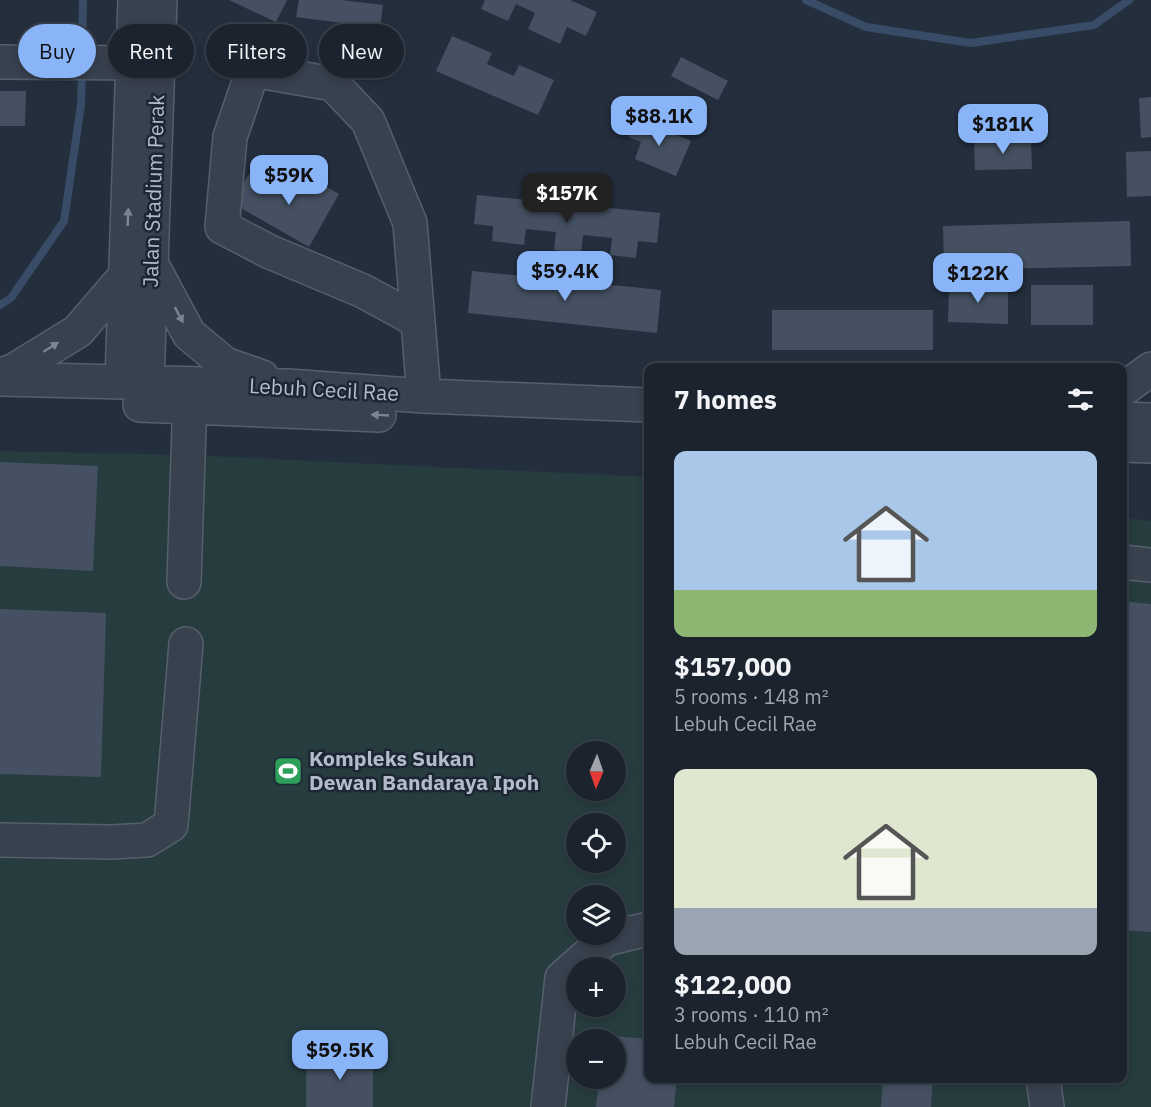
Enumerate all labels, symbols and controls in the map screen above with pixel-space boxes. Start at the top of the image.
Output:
chip: Buy [18,24,96,78]
chip: Rent [108,24,194,78]
chip: Filters [206,24,307,78]
chip: New [319,24,404,78]
street label: Jalan Stadium Perak [136,94,170,288]
pin: $88.1K [610,96,708,147]
text: $88.1K [625,102,693,129]
pin: $181K [961,104,1045,155]
text: $181K [972,110,1034,137]
pin: $59K [253,155,325,206]
text: $59K [264,161,314,188]
pin: $157K [525,173,609,224]
text: $157K [536,179,598,206]
one-way arrow [123,207,132,226]
pin: $59.4K [516,251,614,302]
pin: $122K [936,253,1020,304]
text: $59.4K [531,257,599,284]
text: $122K [947,259,1009,286]
one-way arrow [174,307,184,324]
one-way arrow [43,342,59,353]
street label: Lebuh Cecil Rae [248,371,400,407]
text: 7 homes [674,382,777,416]
icon: filters [1064,383,1097,416]
one-way arrow [370,410,389,419]
icon: home [832,490,940,598]
text: $157,000 [674,649,791,683]
text: 5 rooms · 148 m² [674,683,829,710]
text: Lebuh Cecil Rae [674,710,817,737]
north arrow [566,741,626,801]
map controls [566,741,626,1089]
place label: Kompleks Sukan Dewan Bandaraya Ipoh [309,744,539,796]
sports icon: Kompleks Sukan Dewan Bandaraya Ipoh [272,755,304,787]
icon: home [832,808,940,916]
button: locate [566,813,626,873]
button: layers [566,885,626,945]
button: + [566,957,626,1017]
text: $122,000 [674,967,791,1001]
text: 3 rooms · 110 m² [674,1001,829,1028]
text: Lebuh Cecil Rae [674,1028,817,1055]
button: − [566,1029,626,1089]
pin: $59.5K [291,1030,389,1081]
text: $59.5K [306,1036,374,1063]

